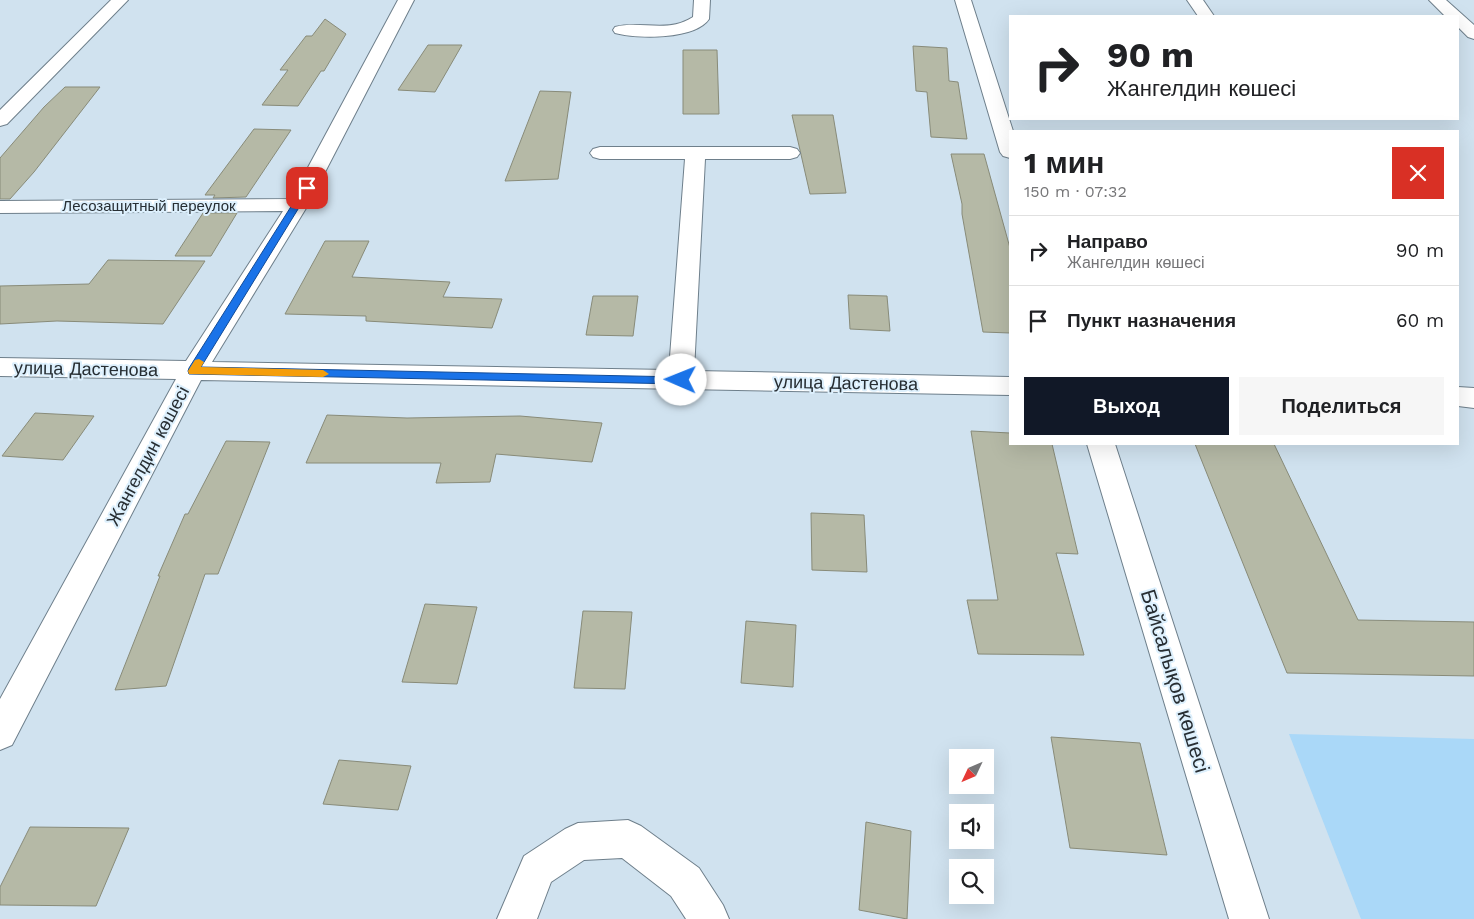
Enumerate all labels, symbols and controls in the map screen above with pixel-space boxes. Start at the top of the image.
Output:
text: 90 m [1107,34,1194,76]
icon: right [1024,35,1089,100]
text: Жангелдин көшесі [1107,76,1296,101]
text: 1 мин [1024,145,1104,180]
button: close [1392,147,1444,199]
pin [286,167,328,209]
icon: arrive [293,174,321,202]
text: 150 m · 07:32 [1024,182,1127,201]
street label: Лесозащитный переулок [62,197,236,215]
text: Направо [1067,230,1148,253]
icon: right [1024,237,1052,265]
text: 90 m [1396,239,1444,262]
text: Жангелдин көшесі [1067,253,1205,272]
icon: arrive [1024,307,1052,335]
text: Пункт назначения [1067,309,1236,332]
text: 60 m [1396,309,1444,332]
position arrow [654,353,706,405]
street label: улица Дастенова [14,357,159,380]
street label: улица Дастенова [774,371,919,394]
button: Выход [1024,377,1229,435]
button: Поделиться [1239,377,1444,435]
street label: Жангелдин көшесі [102,382,193,529]
street label: Байсалықов көшесі [1136,586,1215,776]
north arrow [949,749,994,794]
map controls [949,749,994,904]
button: sound [949,804,994,849]
button: search [949,859,994,904]

